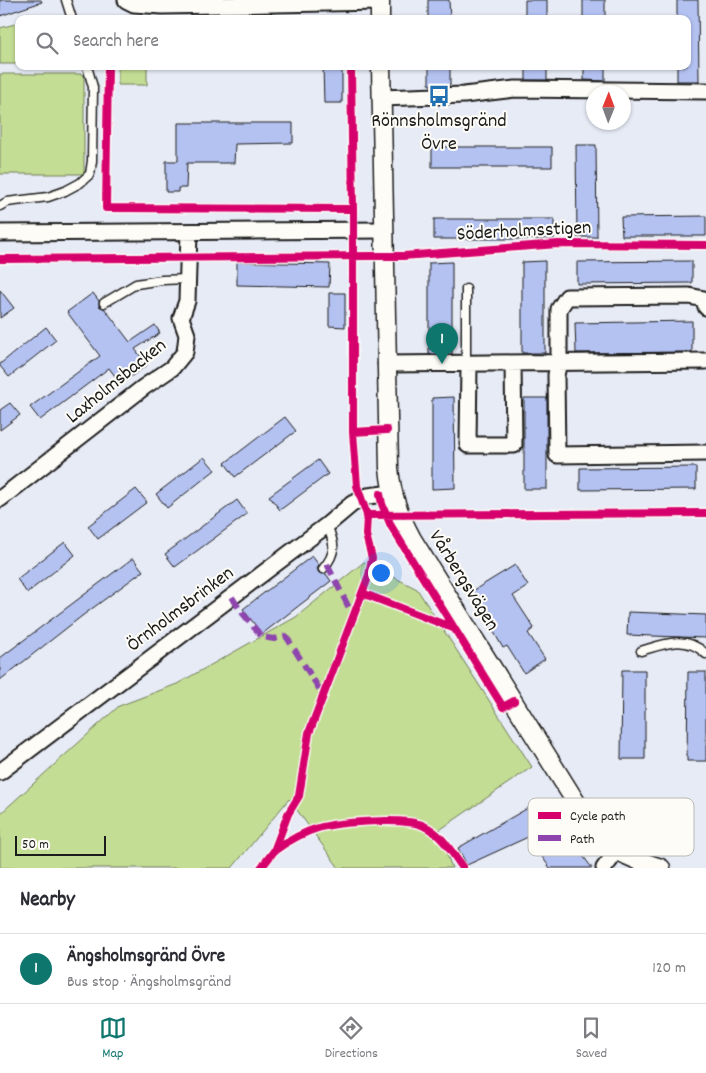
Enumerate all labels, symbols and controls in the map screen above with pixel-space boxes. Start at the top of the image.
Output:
search box [15,15,691,70]
icon: search [33,29,61,57]
text: Search here [73,29,159,56]
bus stop icon: Rönnsholmsgränd Övre [426,83,452,109]
north arrow [586,85,631,130]
place label: Rönnsholmsgränd Övre [371,108,507,159]
street label: Söderholmsstigen [456,214,592,250]
pin: 1 [426,323,458,364]
street label: Laxholmsbacken [61,333,173,431]
street label: Vårbergsvägen [421,525,505,637]
street label: Örnholmsbrinken [122,560,240,660]
your location [368,560,394,586]
legend [528,798,694,856]
text: Cycle path [570,807,626,827]
text: Path [570,830,595,850]
scale bar [15,833,106,856]
text: 50 m [22,835,49,855]
text: Nearby [20,886,75,916]
text: Ängsholmsgränd Övre [67,944,225,971]
text: 1 [34,957,38,980]
text: 120 m [652,957,686,980]
text: Bus stop · Ängsholmsgränd [67,971,231,994]
tab: Map [99,1014,127,1064]
tab: Directions [325,1014,378,1064]
tab: Saved [576,1014,607,1064]

